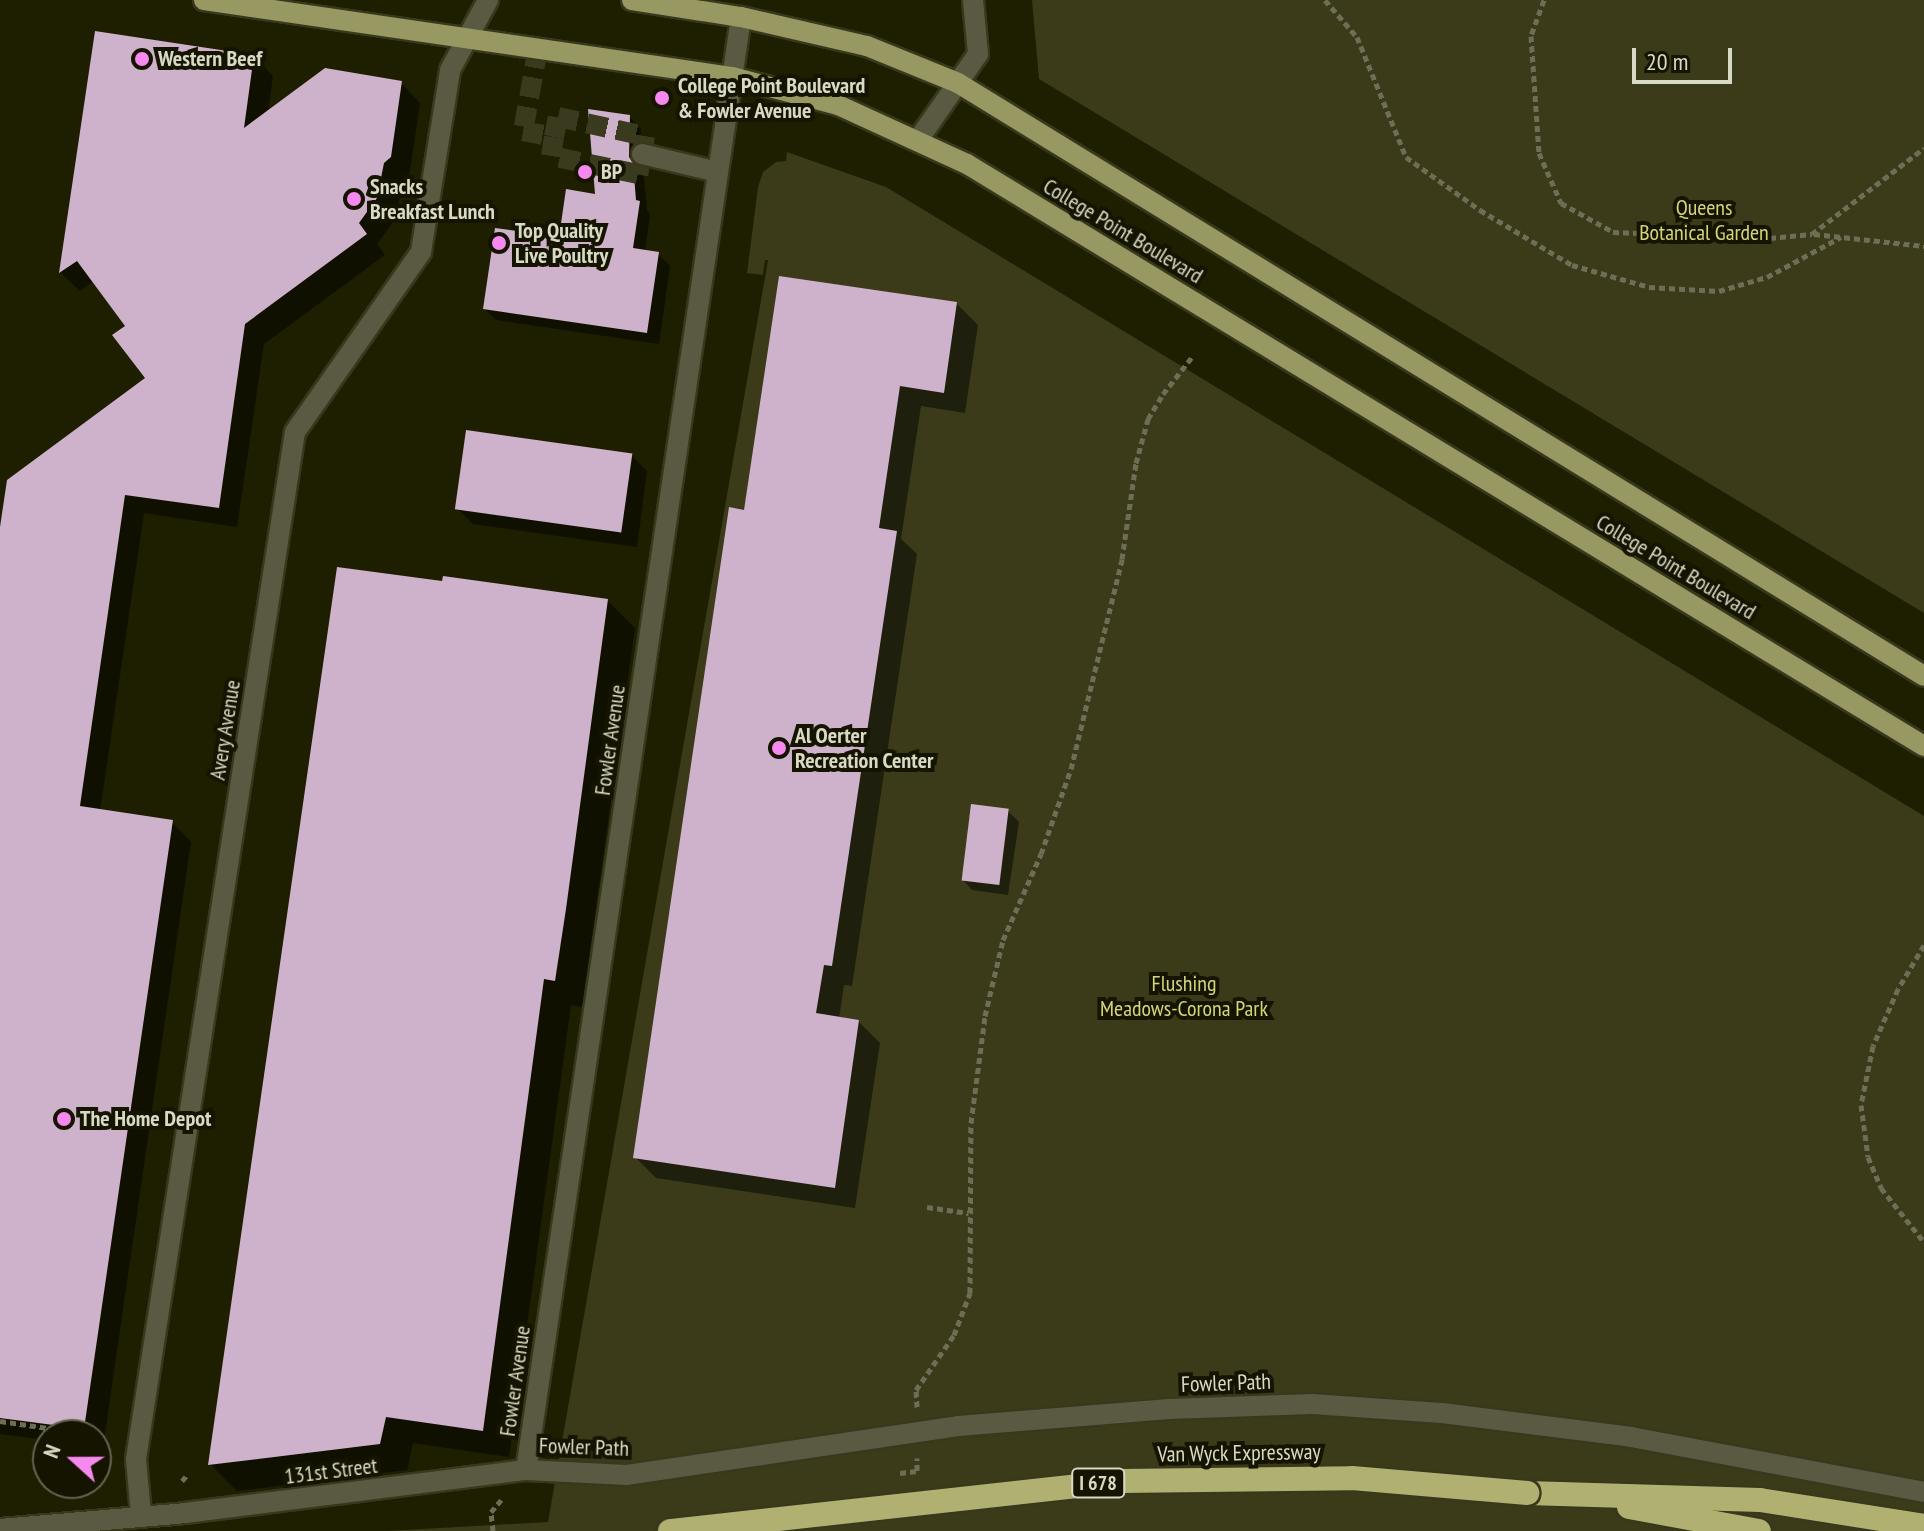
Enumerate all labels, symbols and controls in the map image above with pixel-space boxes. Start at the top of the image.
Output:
scale bar [1636,32,1736,82]
place label: Western Beef [158,46,262,72]
text: 20 m [1646,46,1688,77]
marker: Western Beef [133,50,151,68]
place label: College Point Boulevard & Fowler Avenue [678,72,865,124]
marker: College Point Boulevard & Fowler Avenue [653,89,671,107]
place label: BP [601,159,622,185]
marker: BP [576,163,594,181]
place label: Snacks Breakfast Lunch [370,173,495,224]
street label: College Point Boulevard [1038,173,1208,289]
marker: Snacks Breakfast Lunch [345,190,363,208]
park label: Queens Botanical Garden [1639,194,1769,246]
place label: Top Quality Live Poultry [515,217,608,268]
marker: Top Quality Live Poultry [490,234,508,252]
street label: College Point Boulevard [1591,509,1761,625]
street label: Avery Avenue [204,678,246,782]
street label: Fowler Avenue [589,683,631,797]
place label: Al Oerter Recreation Center [795,722,934,774]
marker: Al Oerter Recreation Center [770,739,788,757]
park label: Flushing Meadows-Corona Park [1100,970,1268,1022]
place label: The Home Depot [80,1106,211,1132]
marker: The Home Depot [55,1110,73,1128]
street label: Fowler Avenue [494,1324,536,1438]
street label: Fowler Path [1180,1368,1272,1398]
north arrow [32,1419,112,1499]
street label: Fowler Path [538,1432,630,1462]
street label: Van Wyck Expressway [1157,1438,1321,1468]
text: N [36,1441,67,1462]
street label: 131st Street [283,1452,379,1490]
road number: I 678 [1070,1467,1126,1499]

